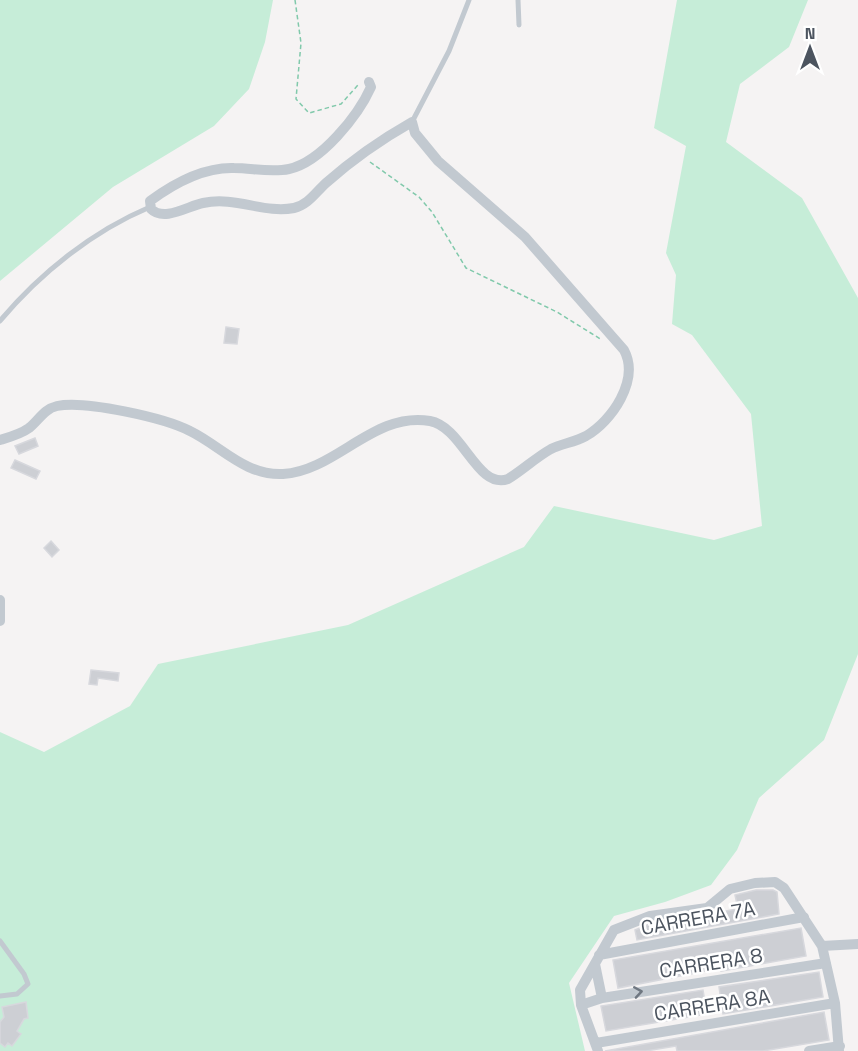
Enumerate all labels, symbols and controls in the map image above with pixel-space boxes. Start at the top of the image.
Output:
north arrow [780,18,840,78]
text: N [805,23,815,44]
street label: CARRERA 7A [639,895,758,941]
street label: CARRERA 8 [657,942,765,984]
street label: CARRERA 8A [652,983,772,1027]
one-way arrow [634,987,643,999]

